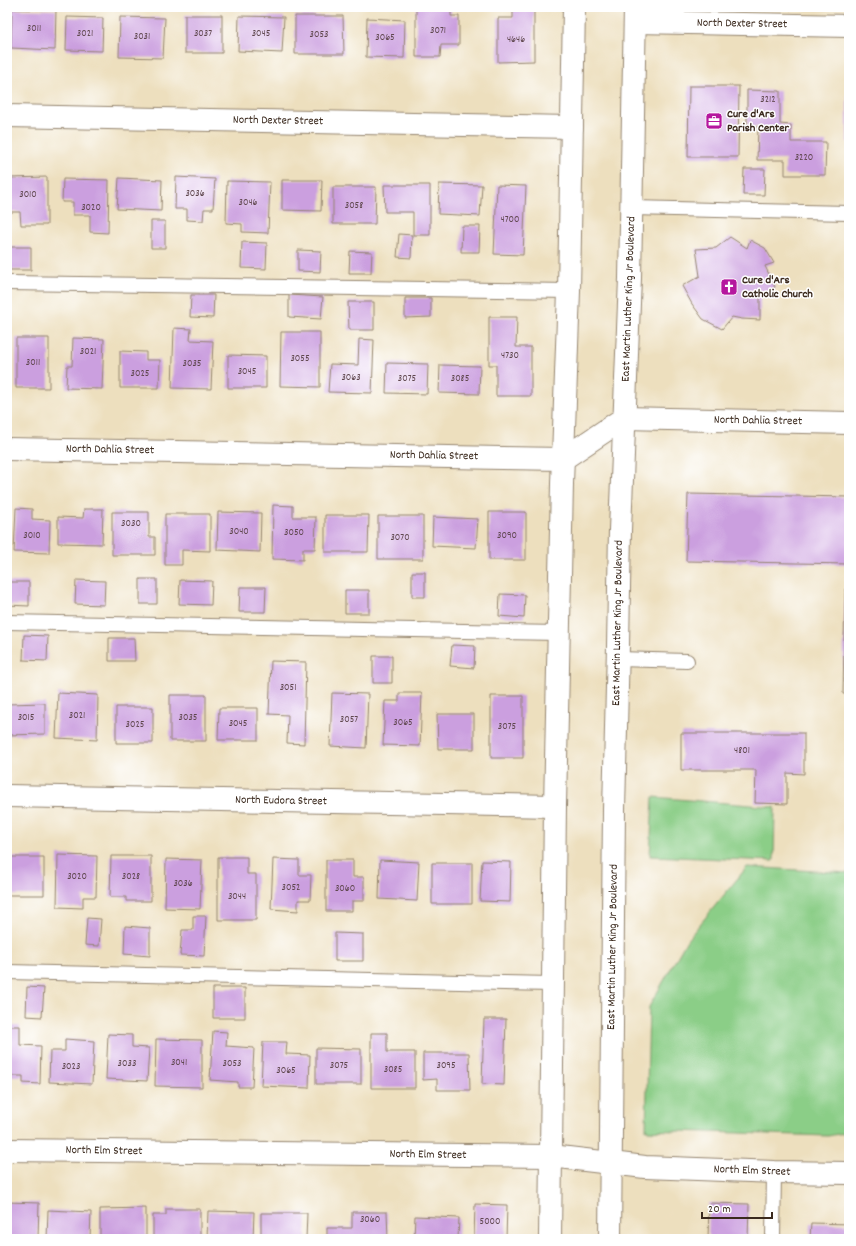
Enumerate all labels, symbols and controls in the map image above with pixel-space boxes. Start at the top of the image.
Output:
street label: North Dexter Street [697,15,788,33]
house number: 3011 [27,22,41,36]
house number: 3071 [430,24,446,38]
house number: 3021 [77,27,93,41]
house number: 3037 [194,27,212,41]
house number: 3045 [252,27,271,41]
house number: 3053 [310,28,328,42]
house number: 3031 [134,30,150,44]
house number: 3065 [375,31,395,45]
house number: 4646 [507,33,525,47]
house number: 3212 [760,93,776,107]
place label: Cure d'Ars Parish Center [727,106,789,137]
office icon: Cure d'Ars Parish Center [704,111,724,131]
street label: North Dexter Street [233,112,324,130]
house number: 3220 [795,151,813,165]
house number: 3036 [185,187,205,201]
house number: 3010 [19,188,37,202]
house number: 3046 [239,196,258,210]
house number: 3058 [345,199,363,213]
house number: 3020 [81,201,101,215]
house number: 4700 [501,213,519,227]
street label: East Martin Luther King Jr Boulevard [618,216,640,382]
place label: Cure d'Ars Catholic Church [742,272,813,303]
church icon: Cure d'Ars Catholic Church [719,277,739,297]
house number: 3021 [80,345,96,359]
house number: 4730 [501,349,519,363]
house number: 3055 [290,352,310,366]
house number: 3011 [26,356,40,370]
house number: 3035 [183,357,202,371]
house number: 3045 [238,365,257,379]
house number: 3025 [131,367,150,381]
house number: 3063 [341,371,361,385]
house number: 3075 [398,372,417,386]
house number: 3085 [451,372,470,386]
street label: North Dahlia Street [714,412,803,430]
street label: North Dahlia Street [66,441,155,459]
street label: North Dahlia Street [390,447,479,465]
house number: 3030 [121,517,141,531]
house number: 3040 [229,525,249,539]
house number: 3050 [284,526,304,540]
house number: 3010 [23,529,41,543]
house number: 3090 [497,529,517,543]
house number: 3070 [390,531,410,545]
street label: East Martin Luther King Jr Boulevard [608,540,628,706]
house number: 3051 [280,681,296,695]
house number: 3021 [69,709,85,723]
house number: 3015 [18,711,35,725]
house number: 3035 [179,711,198,725]
house number: 3057 [340,713,358,727]
house number: 3065 [393,716,413,730]
house number: 3045 [229,717,248,731]
house number: 3025 [126,718,145,732]
house number: 3075 [498,720,517,734]
house number: 4801 [734,744,750,758]
street label: North Eudora Street [235,792,328,810]
street label: East Martin Luther King Jr Boulevard [603,864,623,1030]
house number: 3020 [67,870,87,884]
house number: 3028 [122,870,140,884]
house number: 3036 [173,877,193,891]
house number: 3052 [282,881,300,895]
house number: 3060 [335,882,355,896]
house number: 3044 [228,890,246,904]
house number: 3041 [171,1056,187,1070]
house number: 3033 [118,1057,136,1071]
house number: 3053 [223,1057,241,1071]
house number: 3075 [330,1059,349,1073]
house number: 3095 [436,1059,456,1073]
house number: 3023 [62,1060,80,1074]
house number: 3085 [384,1063,403,1077]
house number: 3065 [276,1064,296,1078]
street label: North Elm Street [65,1142,143,1160]
street label: North Elm Street [389,1146,467,1164]
street label: North Elm Street [713,1161,791,1181]
scale bar [702,1194,772,1220]
text: 20 m [708,1201,731,1218]
house number: 3060 [360,1213,380,1227]
house number: 5000 [480,1215,500,1229]

